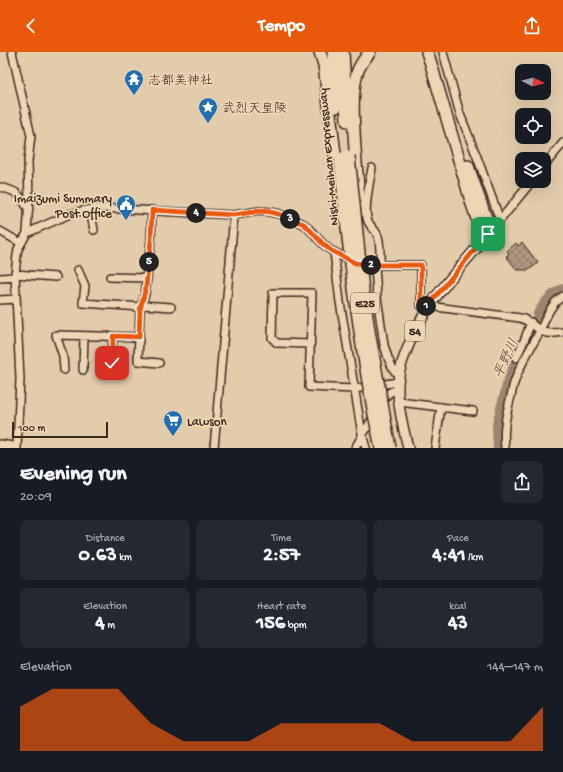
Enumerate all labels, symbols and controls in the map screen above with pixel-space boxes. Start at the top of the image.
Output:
icon: back [20,15,42,37]
icon: share [521,15,543,37]
text: Tempo [258,16,305,37]
north arrow [515,64,551,100]
map controls [515,64,551,188]
temple icon: 志都美神社 [123,68,145,96]
place label: 志都美神社 [148,74,213,89]
street label: Nishi-Meihan Expressway [316,87,343,226]
place icon: 武烈天皇陵 [197,96,219,124]
place label: 武烈天皇陵 [222,100,287,117]
button: locate [515,108,551,144]
button: layers [515,152,551,188]
place label: Imaizumi Summary Post Office [14,192,113,222]
public building icon: Imaizumi Summary Post Office [115,193,137,221]
pin: 4 [186,203,206,223]
text: 4 [193,207,199,219]
pin: 3 [280,209,300,229]
text: 3 [287,213,293,225]
pin [471,217,505,251]
icon: arrive [477,223,499,245]
pin: 5 [139,252,159,272]
pin: 2 [361,255,381,275]
text: 5 [146,256,152,268]
text: 2 [368,259,374,271]
road number: E25 [351,293,379,313]
pin: 1 [416,296,436,316]
text: 1 [424,300,428,312]
road number: 54 [405,321,425,341]
water label: 平野川 [491,336,524,382]
pin [95,346,129,380]
icon: check [101,352,123,374]
supermarket icon: Lawson [162,409,184,437]
place label: Lawson [187,415,228,430]
scale bar [12,420,108,439]
text: 100 m [18,423,45,435]
button: share [501,461,543,503]
text: Evening run [20,462,127,488]
text: 20:09 [20,490,52,505]
text: Distance [86,533,125,545]
text: Time [271,533,292,545]
text: Pace [447,533,469,545]
text: 0.63 [78,545,117,568]
text: 2:57 [263,545,300,568]
text: 4:41 [432,545,465,568]
text: km [117,552,132,564]
text: /km [465,552,483,564]
text: Elevation [83,601,127,613]
text: Heart rate [257,601,306,613]
text: kcal [449,601,466,613]
text: 4 [95,613,105,636]
text: 156 [256,613,285,636]
text: 43 [448,613,468,636]
text: m [105,620,115,632]
text: bpm [285,620,307,632]
text: Elevation [20,660,72,675]
text: 144–147 m [487,660,543,675]

